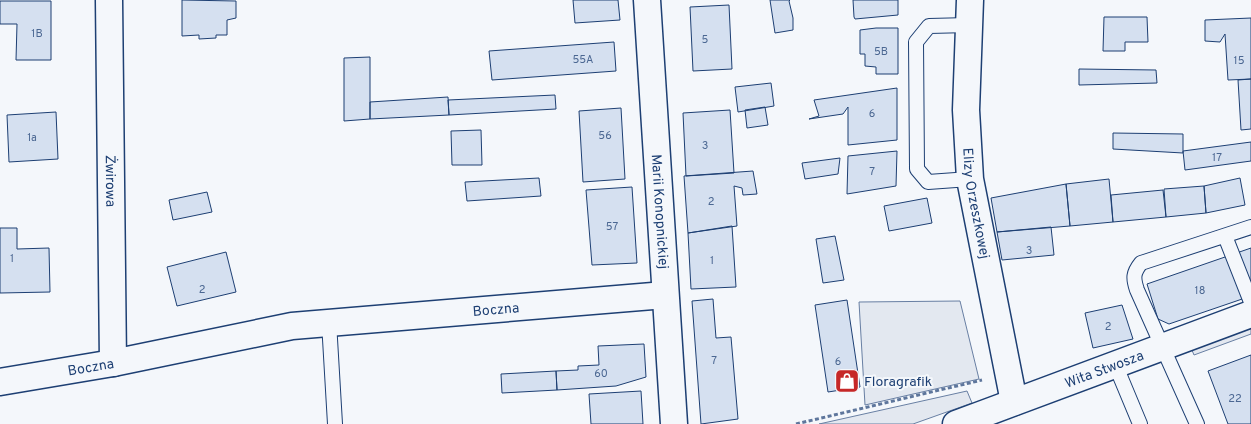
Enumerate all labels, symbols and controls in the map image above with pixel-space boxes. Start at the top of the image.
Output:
house number: 1B [31,27,43,41]
house number: 5 [702,33,709,47]
house number: 5B [874,45,888,59]
house number: 55A [573,53,593,67]
house number: 15 [1234,54,1245,68]
house number: 6 [869,107,875,121]
house number: 56 [598,129,612,143]
house number: 1a [27,131,37,145]
house number: 3 [702,139,708,153]
street label: Elizy Orzeszkowej [958,147,993,260]
house number: 17 [1212,151,1222,165]
street label: Marii Konopnickiej [647,154,671,270]
street label: Żwirowa [101,155,119,207]
house number: 7 [869,165,875,179]
house number: 2 [708,195,714,209]
house number: 57 [606,220,618,234]
house number: 3 [1026,244,1032,258]
house number: 1 [10,252,14,266]
house number: 1 [710,254,714,268]
house number: 2 [199,283,205,297]
house number: 18 [1195,284,1205,298]
street label: Boczna [472,300,520,321]
house number: 2 [1105,320,1111,334]
street label: Wita Stwosza [1063,348,1146,393]
house number: 7 [711,354,717,368]
house number: 6 [835,355,841,369]
street label: Boczna [67,356,115,380]
house number: 60 [594,367,608,381]
shop icon: Floragrafik [834,368,860,394]
place label: Floragrafik [864,374,932,391]
house number: 22 [1228,392,1242,406]

